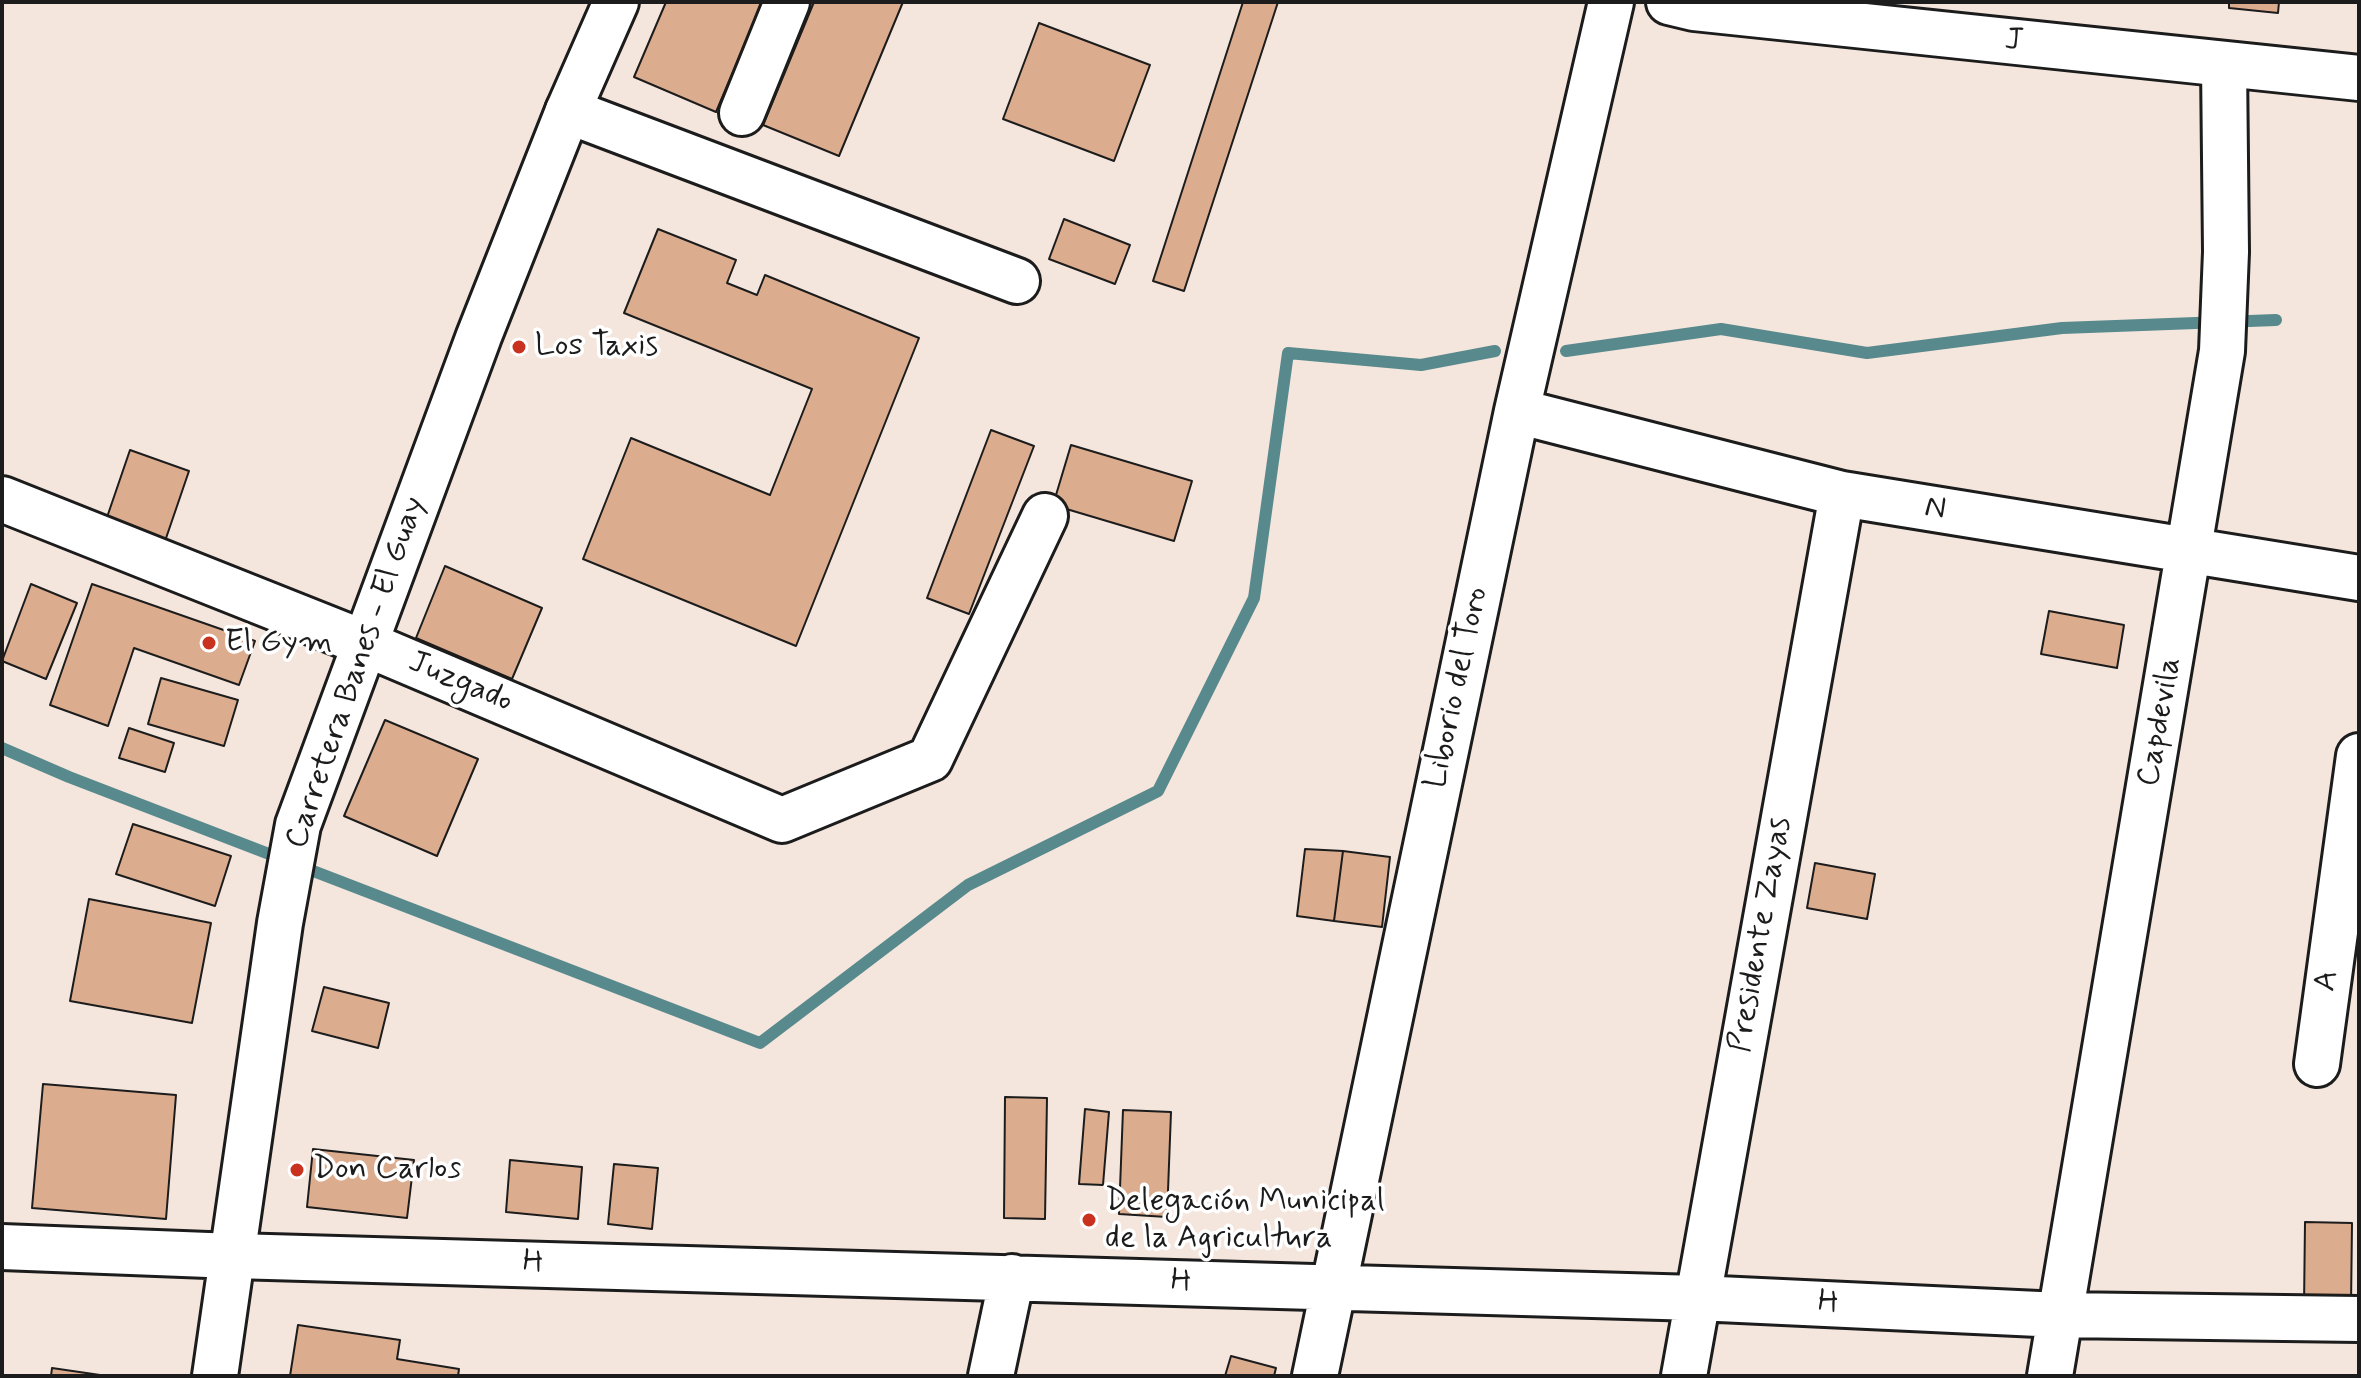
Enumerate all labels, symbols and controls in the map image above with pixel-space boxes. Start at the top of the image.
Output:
street label: J [2003,22,2025,62]
place label: Los Taxis [535,328,658,366]
marker: Los Taxis [510,338,528,356]
street label: N [1921,489,1949,531]
street label: Carretera Banes - El Guay [279,492,435,854]
street label: Liborio del Toro [1418,584,1498,792]
place label: El Gym [225,624,332,662]
marker: El Gym [200,634,218,652]
street label: Juzgado [402,644,518,722]
street label: Capdevila [2131,654,2191,790]
street label: Presidente Zayas [1722,814,1802,1056]
street label: A [2308,968,2348,994]
place label: Don Carlos [313,1151,461,1189]
marker: Don Carlos [288,1161,306,1179]
place label: Delegación Municipal de la Agricultura [1105,1183,1385,1258]
marker: Delegación Municipal de la Agricultura [1080,1211,1098,1229]
street label: H [522,1244,544,1284]
street label: H [1170,1263,1192,1303]
street label: H [1817,1284,1839,1324]

